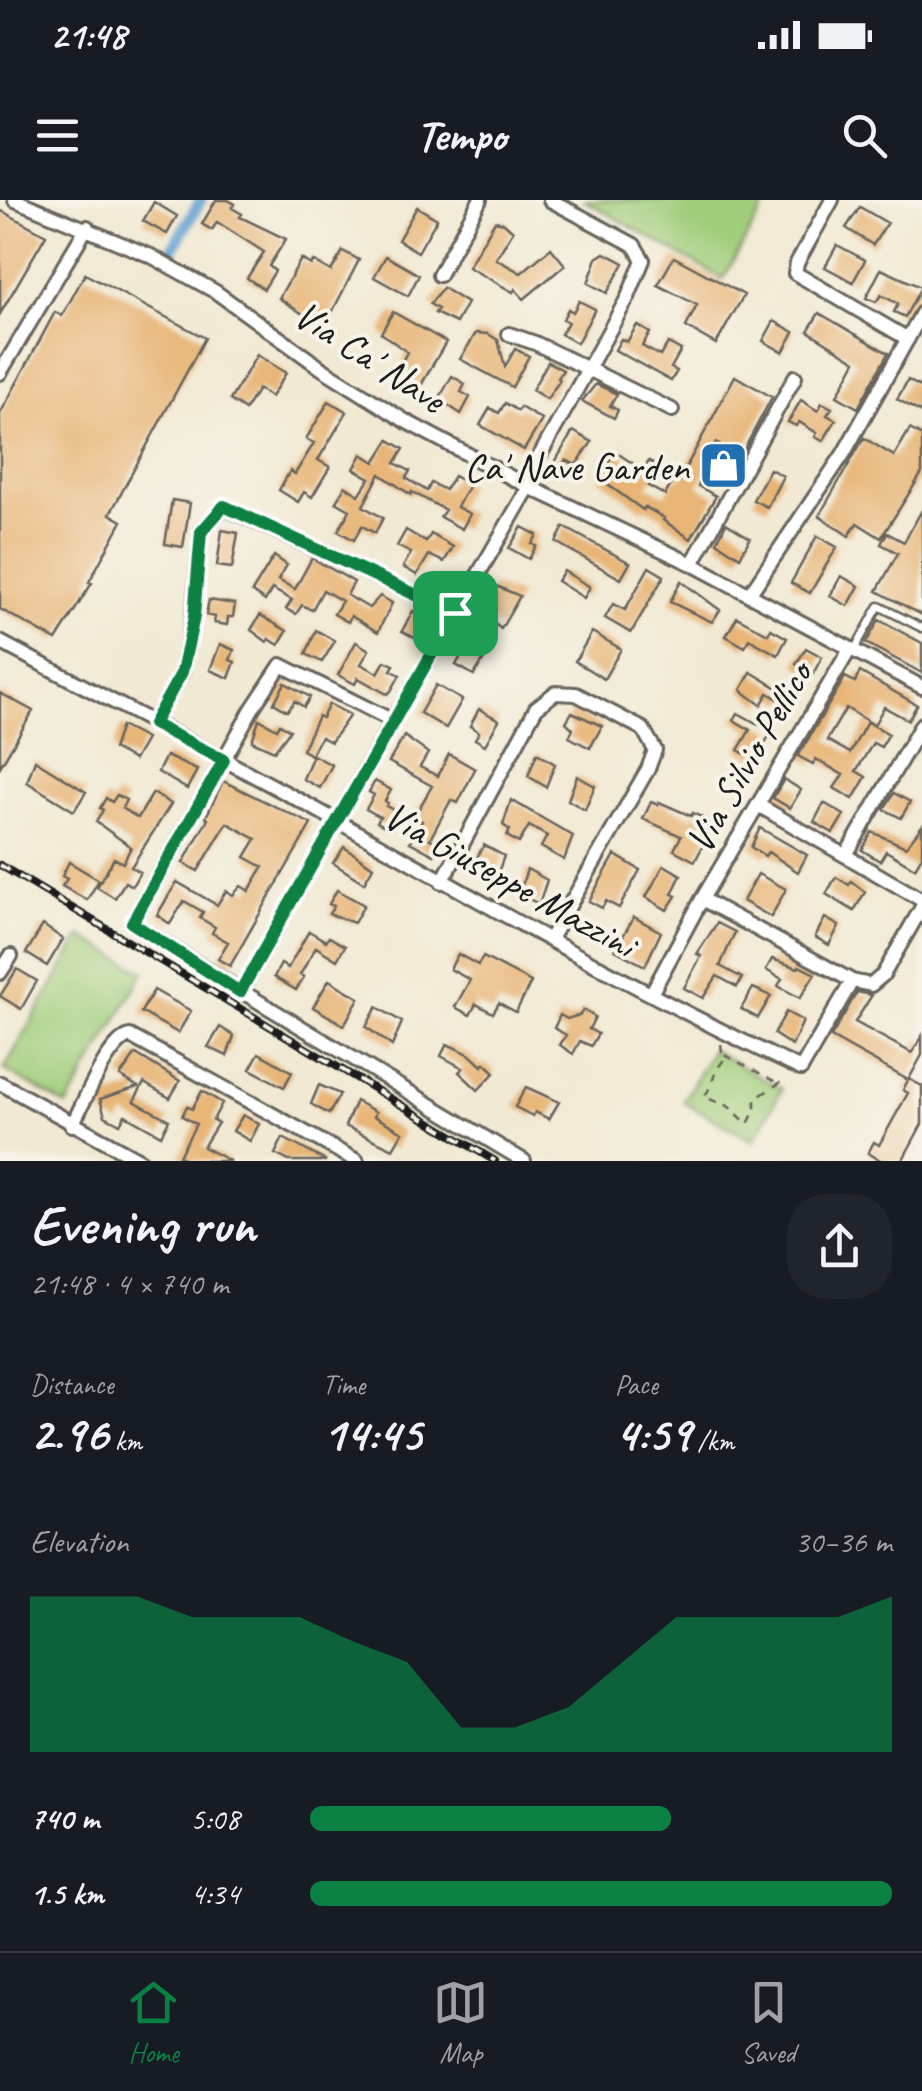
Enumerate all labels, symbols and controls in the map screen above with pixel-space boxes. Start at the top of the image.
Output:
text: 21:48 [50,12,126,59]
text: Tempo [416,107,506,164]
icon: menu [30,108,85,163]
icon: search [837,108,892,163]
street label: Via Ca' Nave [285,290,457,426]
shop icon: Ca' Nave Garden [698,440,750,492]
place label: Ca' Nave Garden [464,442,690,492]
pin [413,571,498,656]
icon: arrive [428,586,483,641]
street label: Via Silvio Pellico [674,650,825,862]
street label: Via Giuseppe Mazzini [375,790,648,972]
text: Evening run [30,1190,255,1260]
button: share [787,1194,892,1299]
text: 21:48 · 4 × 740 m [30,1263,228,1304]
text: Distance [30,1367,114,1402]
text: Time [322,1367,365,1402]
text: Pace [615,1367,658,1402]
text: 2.96 [30,1402,108,1465]
text: 14:45 [322,1402,421,1465]
text: 4:59 [615,1402,691,1465]
text: km [108,1423,142,1458]
text: /km [691,1423,734,1458]
text: Elevation [30,1521,128,1562]
text: 30–36 m [794,1521,892,1562]
text: 740 m [30,1798,99,1839]
text: 5:08 [190,1798,240,1839]
text: 1.5 km [30,1873,104,1914]
text: 4:34 [190,1873,240,1914]
tab: Home [126,1975,181,2070]
tab: Map [433,1975,488,2070]
tab: Saved [741,1975,796,2070]

